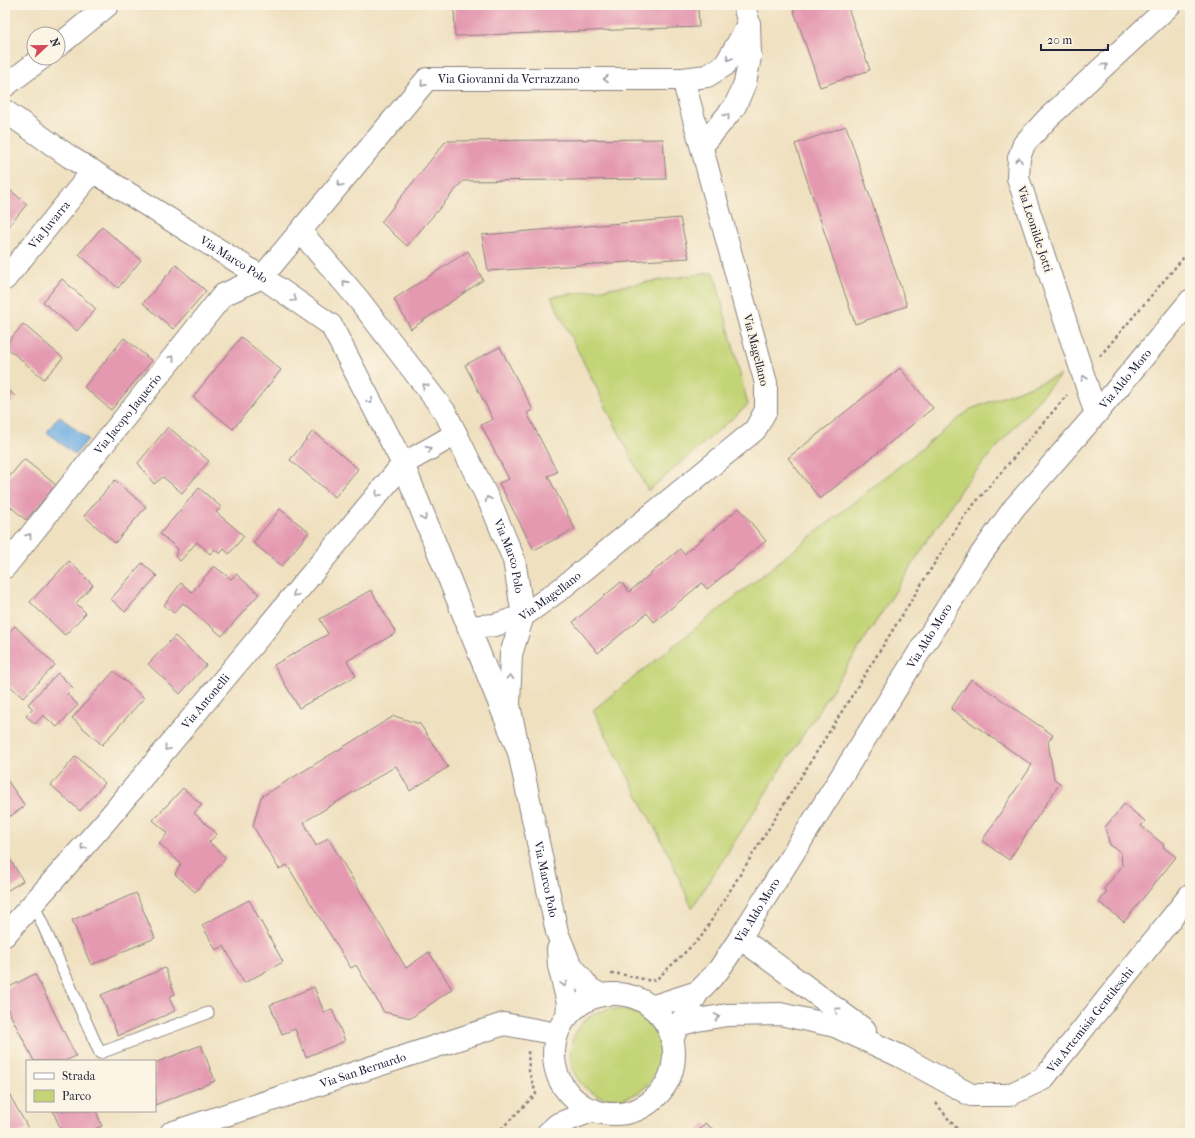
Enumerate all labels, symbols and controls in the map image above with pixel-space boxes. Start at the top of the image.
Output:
north arrow [26,26,66,66]
scale bar [1041,26,1108,52]
text: 20 m [1047,33,1072,47]
text: N [47,36,63,49]
one-way arrow [727,54,734,61]
one-way arrow [1100,63,1108,70]
street label: Via Giovanni da Verrazzano [437,72,580,86]
one-way arrow [603,75,609,83]
one-way arrow [420,79,427,87]
one-way arrow [722,113,729,120]
one-way arrow [1014,157,1023,164]
one-way arrow [337,180,344,187]
street label: Via Leonilde Jotti [1014,183,1056,274]
street label: Via Juvarra [25,198,73,252]
street label: Via Marco Polo [197,233,271,286]
one-way arrow [342,281,349,288]
one-way arrow [290,294,297,302]
street label: Via Magellano [740,312,772,387]
street label: Via Aldo Moro [1096,346,1154,412]
one-way arrow [167,356,174,363]
street label: Via Jacopo Jaquerio [90,371,164,458]
one-way arrow [1080,374,1089,381]
one-way arrow [423,383,430,390]
one-way arrow [365,396,373,404]
one-way arrow [425,446,432,453]
one-way arrow [375,489,382,496]
one-way arrow [485,496,493,503]
one-way arrow [420,515,428,522]
street label: Via Marco Polo [490,516,526,594]
one-way arrow [25,534,32,541]
street label: Via Magellano [515,568,584,624]
one-way arrow [292,589,299,596]
street label: Via Aldo Moro [903,601,955,672]
street label: Via Antonelli [178,671,233,732]
one-way arrow [506,674,515,680]
one-way arrow [164,743,171,750]
street label: Via Marco Polo [531,839,561,919]
one-way arrow [80,842,88,850]
street label: Via Aldo Moro [731,876,783,946]
street label: Via Artemisia Gentileschi [1043,964,1137,1076]
one-way arrow [559,981,567,987]
one-way arrow [835,1007,842,1014]
one-way arrow [714,1013,720,1021]
street label: Via San Bernardo [317,1050,408,1091]
legend [26,1060,156,1112]
text: Strada [62,1069,96,1083]
text: Parco [62,1089,91,1103]

